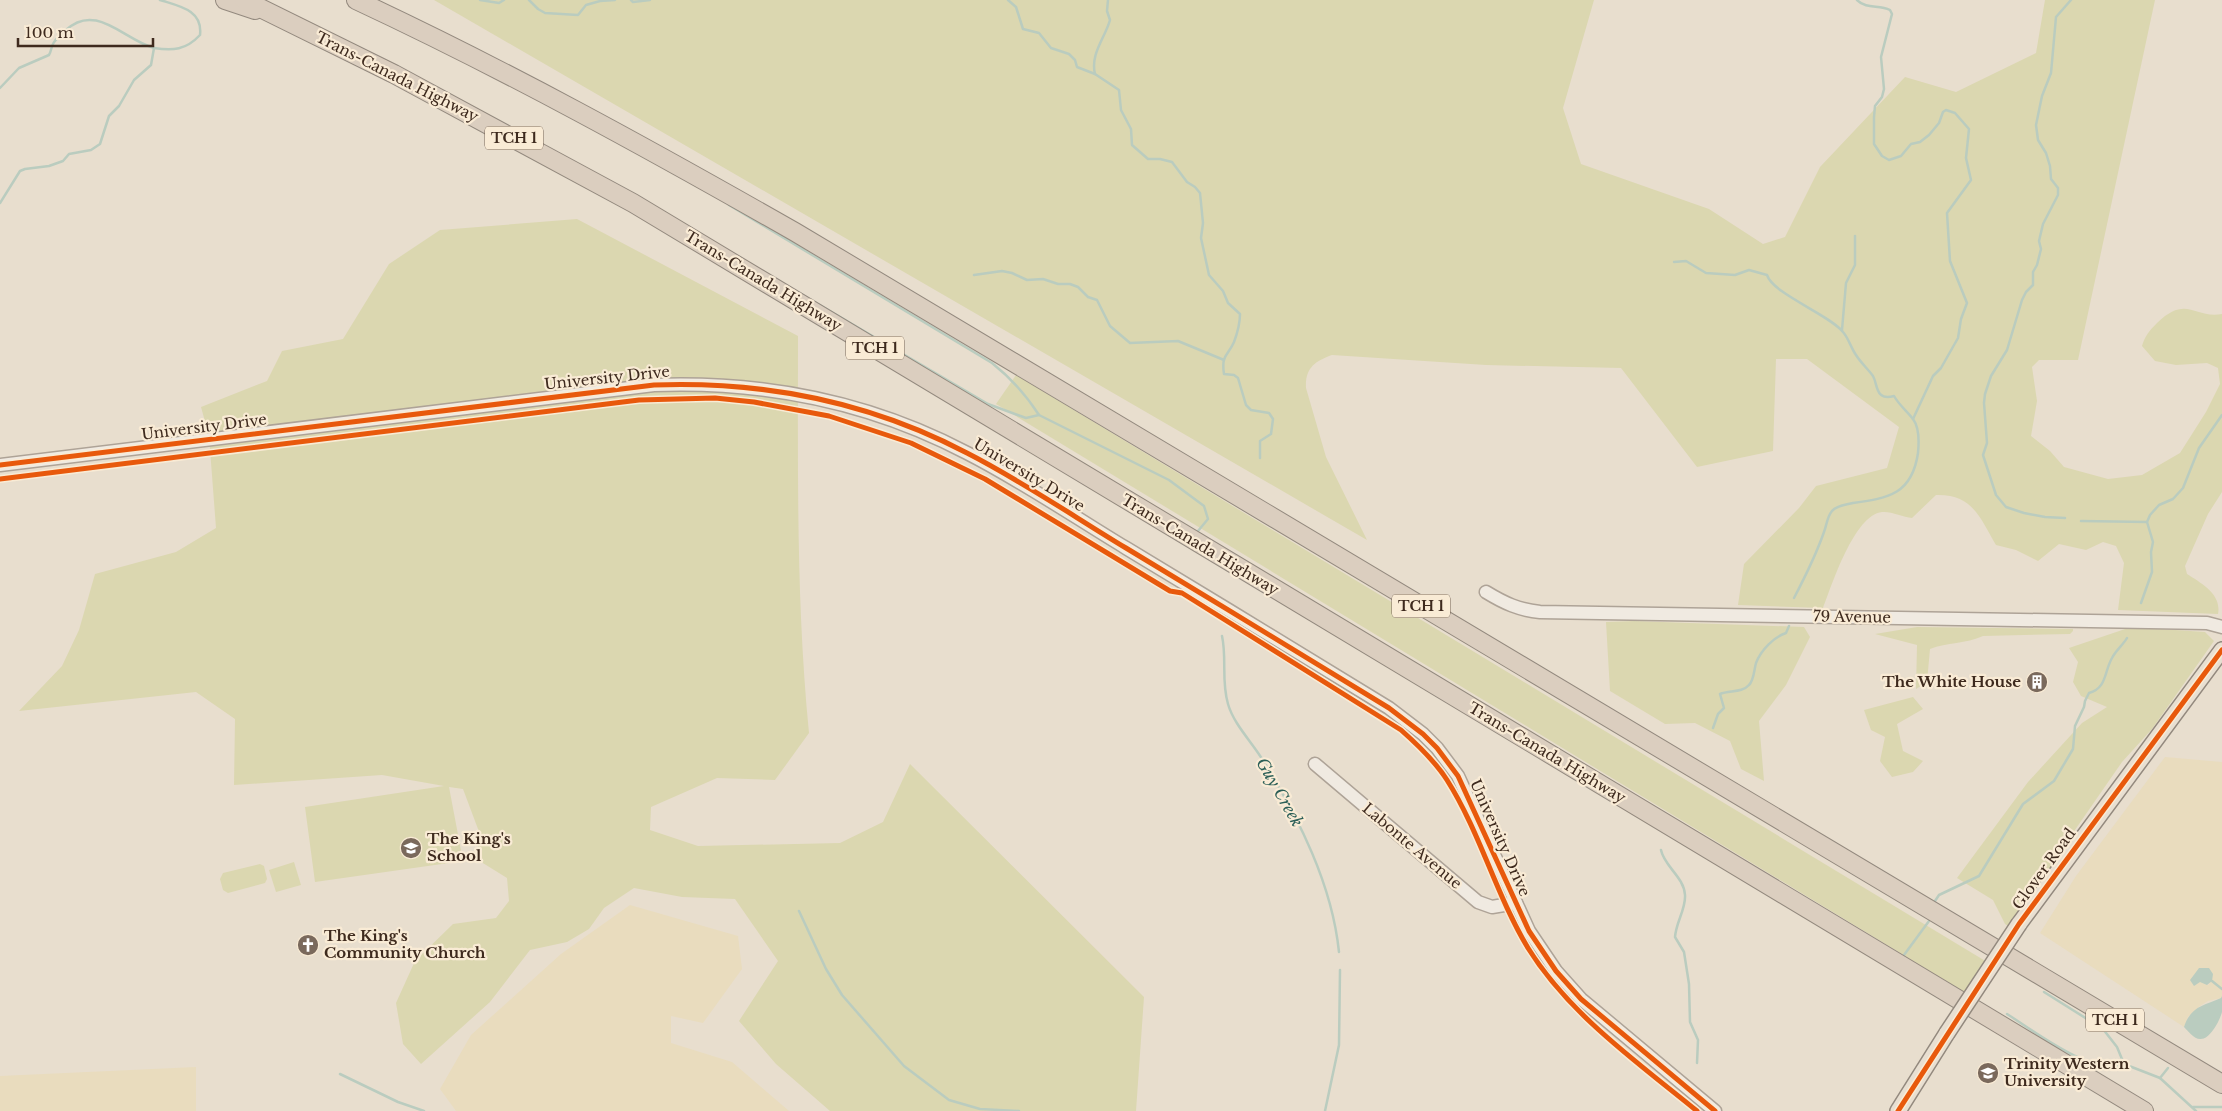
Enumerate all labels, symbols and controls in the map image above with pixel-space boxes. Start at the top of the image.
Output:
scale bar [18,15,152,47]
text: 100 m [25,23,74,42]
street label: Trans-Canada Highway [313,27,482,126]
road number: TCH 1 [485,126,543,150]
street label: Trans-Canada Highway [681,226,846,335]
road number: TCH 1 [846,336,904,359]
street label: University Drive [543,361,671,394]
street label: University Drive [140,409,268,444]
street label: University Drive [970,434,1088,515]
street label: Trans-Canada Highway [1118,490,1283,599]
road number: TCH 1 [1392,594,1450,618]
street label: 79 Avenue [1813,606,1891,627]
building icon: The White House [2025,670,2049,694]
place label: The White House [1882,672,2021,691]
street label: Trans-Canada Highway [1465,698,1630,807]
water label: Guy Creek [1252,754,1308,830]
street label: University Drive [1466,776,1535,899]
street label: Labonte Avenue [1359,798,1466,893]
street label: Glover Road [2008,824,2079,913]
place label: The King's School [427,829,511,865]
school or university icon: The King's School [399,836,423,860]
place label: The King's Community Church [324,926,486,962]
church icon: The King's Community Church [296,933,320,957]
road number: TCH 1 [2086,1008,2144,1032]
place label: Trinity Western University [2004,1054,2129,1090]
school or university icon: Trinity Western University [1976,1061,2000,1085]

